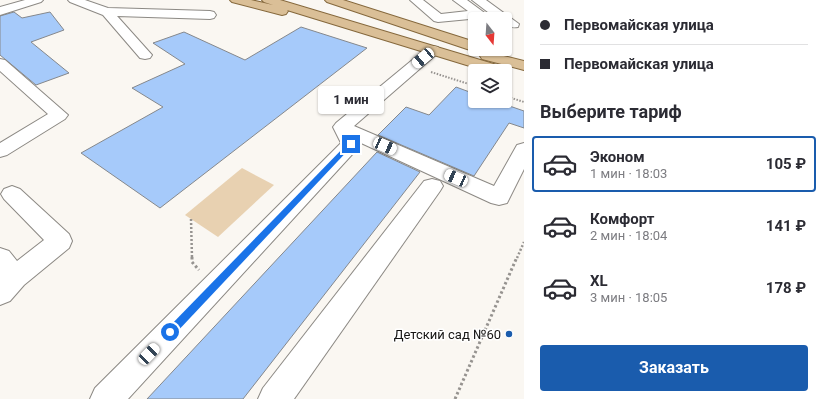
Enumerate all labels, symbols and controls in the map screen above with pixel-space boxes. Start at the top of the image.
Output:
north arrow [468,12,512,56]
map controls [468,12,512,108]
text: Первомайская улица [564,16,714,34]
car [410,46,436,70]
text: Первомайская улица [564,55,714,73]
button: layers [468,64,512,108]
callout: 1 мин [318,86,384,114]
text: 1 мин [333,92,369,107]
text: Выберите тариф [540,101,682,122]
route end [342,135,360,153]
car [372,136,398,156]
icon: car [542,146,578,182]
text: Эконом [590,148,645,166]
text: 105 ₽ [766,155,806,173]
text: 1 мин · 18:03 [590,166,667,181]
car [443,168,469,188]
icon: car [542,208,578,244]
text: Комфорт [590,210,654,228]
text: 141 ₽ [766,217,806,235]
text: 2 мин · 18:04 [590,228,667,243]
icon: car [542,270,578,306]
text: XL [590,272,608,290]
text: 178 ₽ [766,279,806,297]
text: 3 мин · 18:05 [590,290,667,305]
route start [161,323,179,341]
place label: Детский сад №60 [394,327,501,342]
marker: Детский сад №60 [504,329,514,339]
car [136,341,162,367]
button: Заказать [540,345,808,391]

